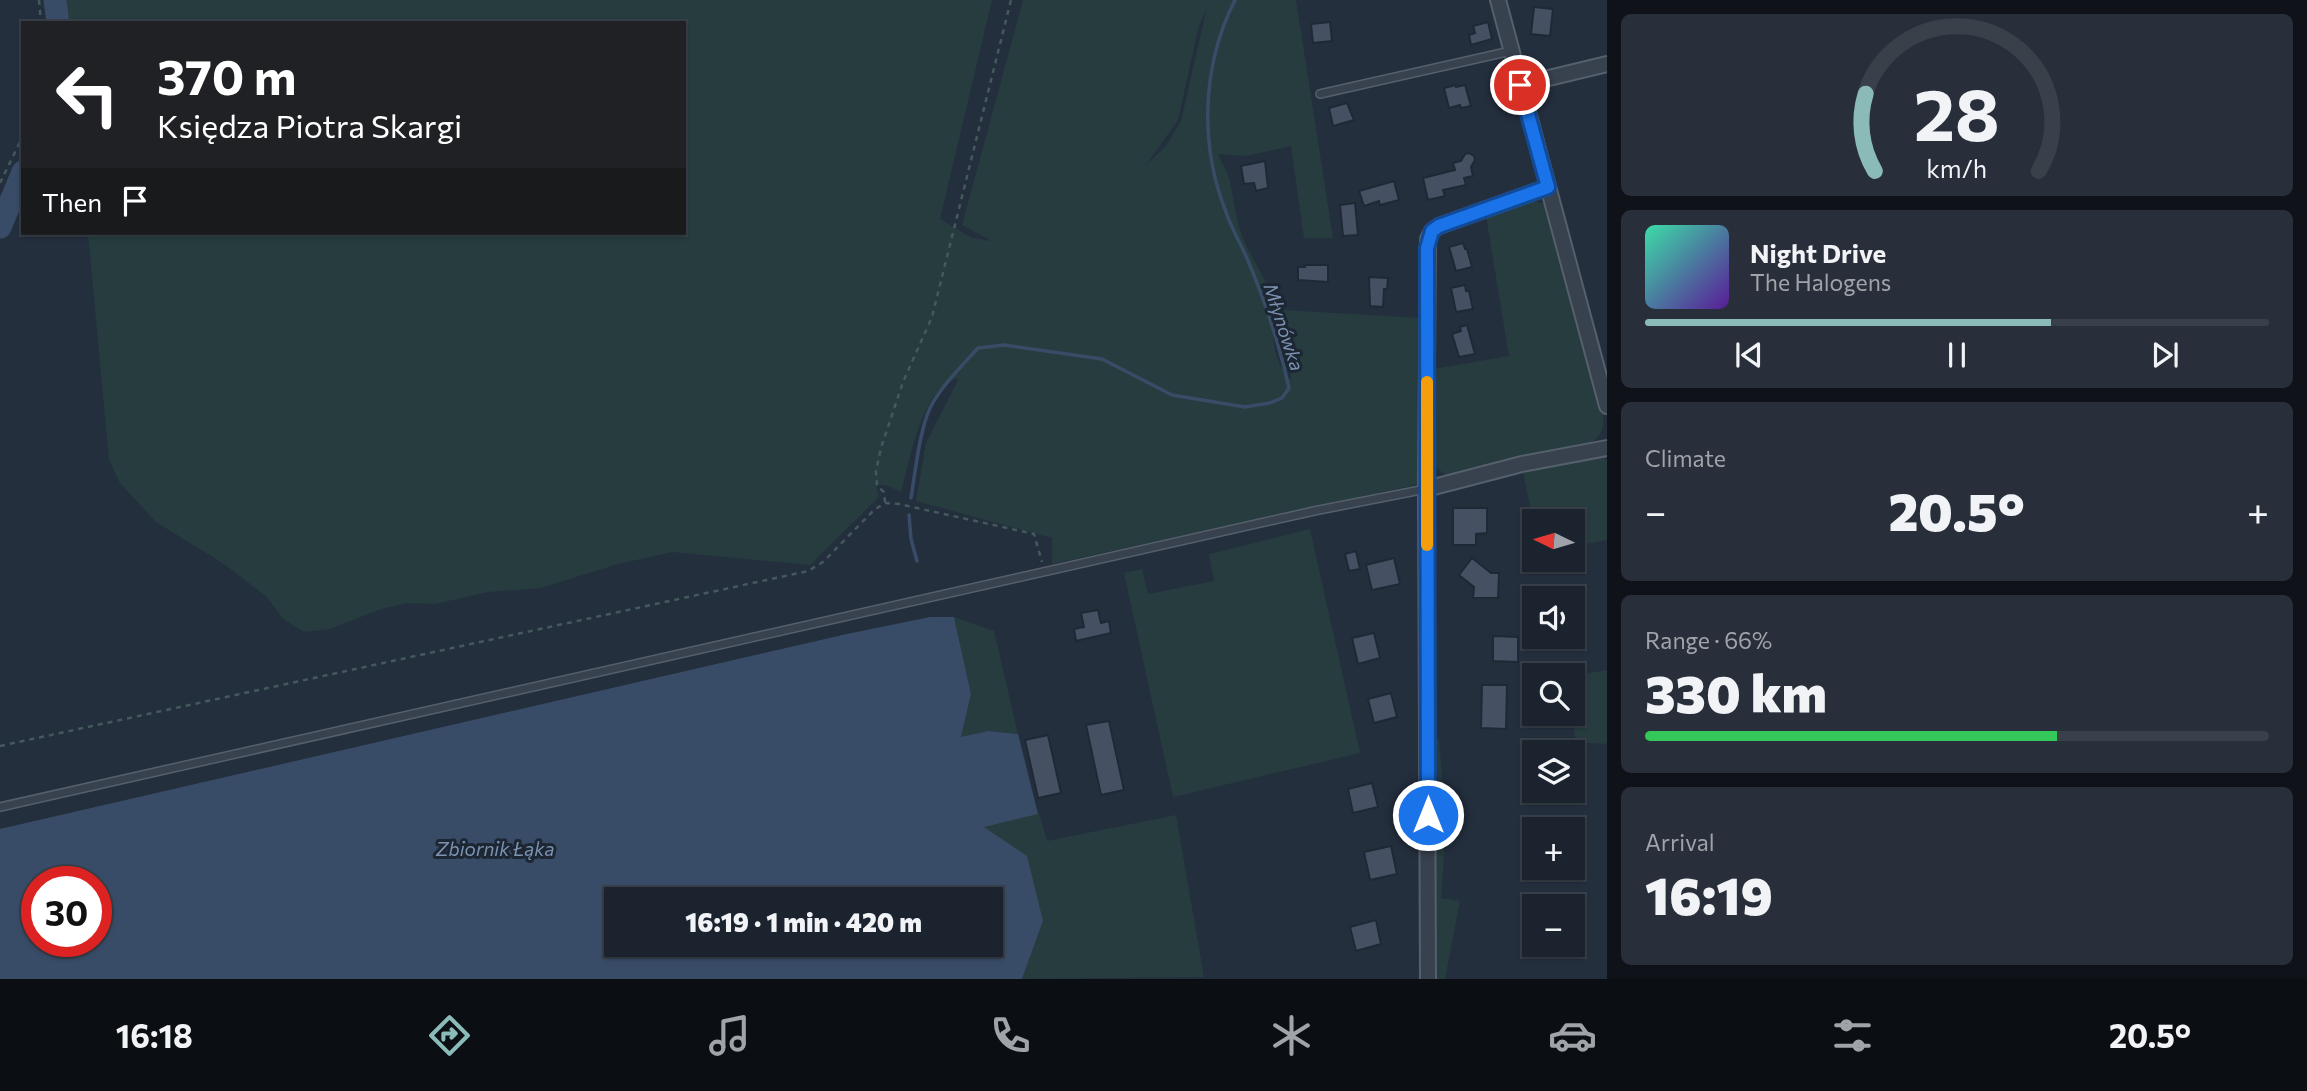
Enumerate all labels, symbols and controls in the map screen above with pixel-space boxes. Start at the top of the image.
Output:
text: 370 m [157,45,296,105]
icon: left [42,49,133,140]
pin [1490,55,1550,115]
icon: arrive [1501,66,1539,104]
text: 28 [1914,67,2000,156]
text: Księdza Piotra Skargi [157,105,462,145]
text: km/h [1927,153,1987,183]
icon: arrive [116,182,154,220]
text: Then [42,186,102,217]
text: Night Drive [1750,237,1886,268]
text: The Halogens [1750,268,1891,296]
water label: Młynówka [1260,280,1309,374]
icon: previous [1730,336,1768,374]
icon: pause [1938,336,1976,374]
icon: next [2146,336,2184,374]
text: Climate [1645,444,1726,472]
text: 20.5° [1888,478,2025,542]
text: − [1645,487,1667,534]
text: + [2247,487,2269,534]
north arrow [1522,509,1586,572]
map controls [1522,509,1585,957]
button: sound [1522,586,1585,649]
text: Range · 66% [1645,626,1772,654]
text: 330 km [1645,660,1827,724]
button: search [1522,663,1585,726]
button: layers [1522,740,1585,803]
position arrow [1391,778,1465,852]
button: + [1522,817,1585,880]
text: Arrival [1645,828,1715,856]
water label: Zbiornik Łąka [435,837,554,860]
text: 16:19 [1645,862,1773,926]
speed limit sign: 30 [21,866,112,957]
button: − [1522,894,1585,957]
text: 16:19 · 1 min · 420 m [685,906,922,937]
icon: directions [425,1011,474,1060]
icon: music [705,1011,754,1060]
icon: phone [986,1011,1035,1060]
icon: climate [1267,1011,1316,1060]
icon: car [1548,1011,1597,1060]
icon: filters [1828,1011,1877,1060]
text: 16:18 [116,1015,193,1055]
text: 20.5° [2109,1015,2191,1055]

